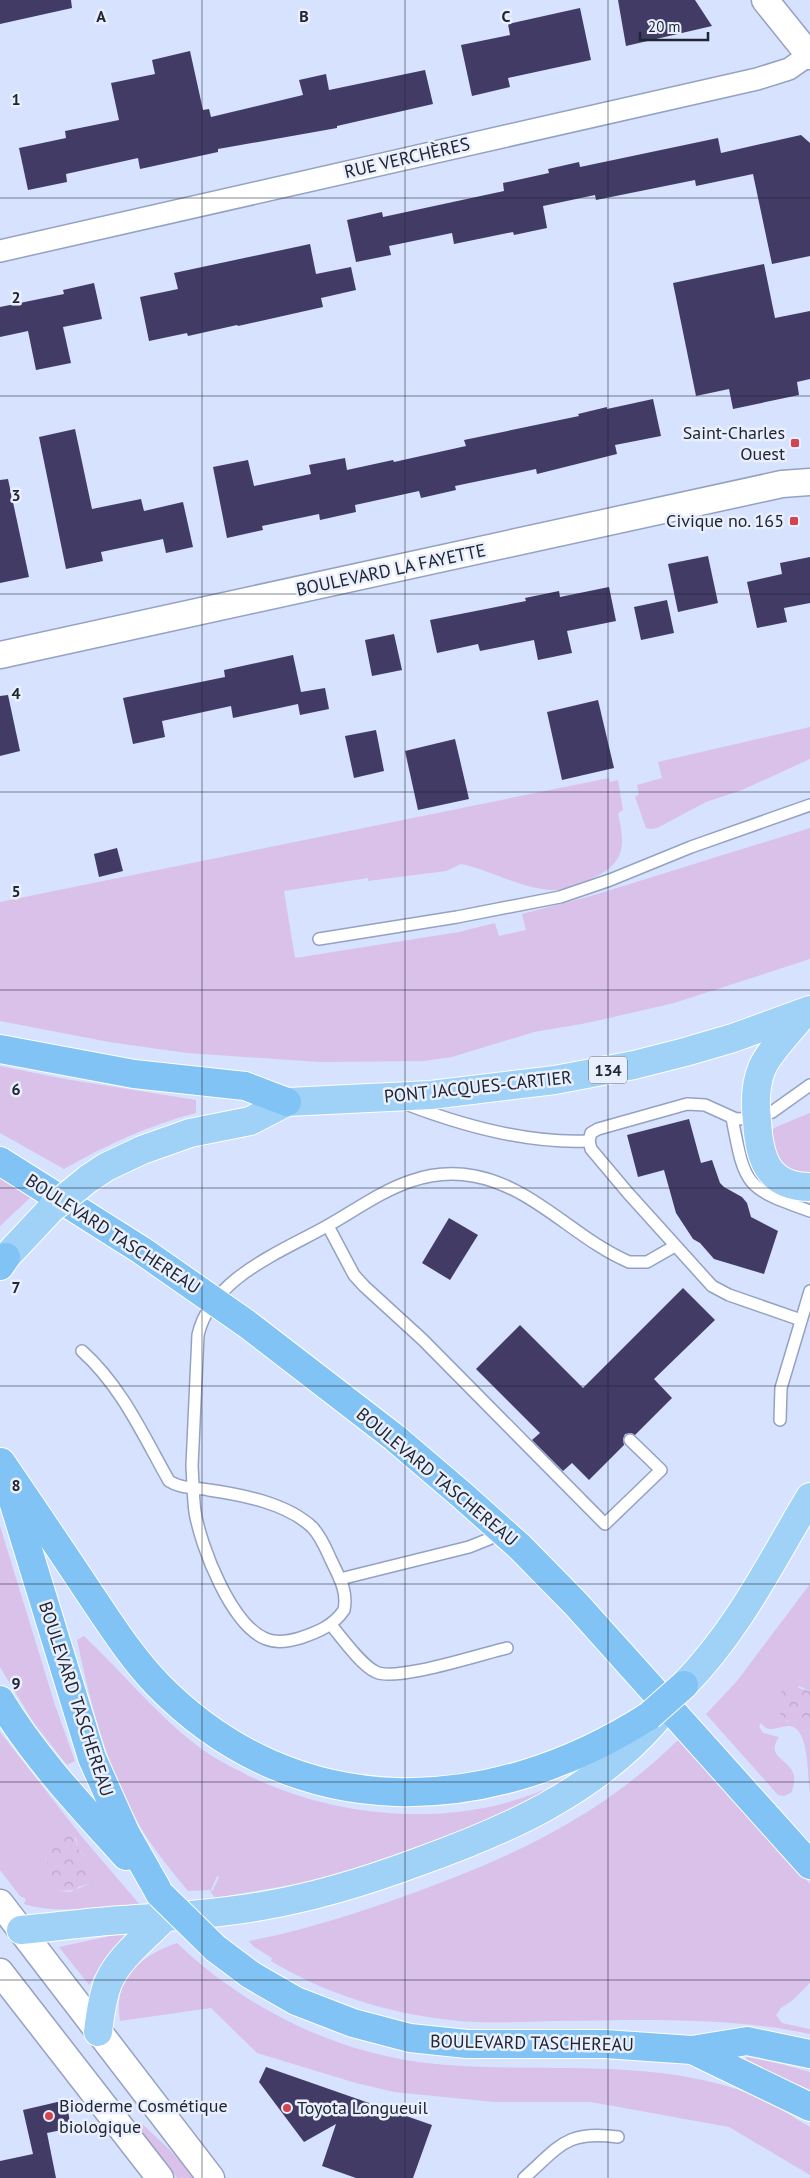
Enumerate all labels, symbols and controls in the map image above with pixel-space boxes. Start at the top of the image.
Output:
text: A [96,6,106,26]
text: B [299,6,309,26]
text: C [502,6,511,26]
scale bar [640,10,708,42]
text: 20 m [648,17,681,36]
text: 1 [11,89,21,109]
street label: RUE VERCHÈRES [342,132,472,183]
text: 2 [11,287,21,307]
place label: Saint-Charles Ouest [683,421,785,465]
marker: Saint-Charles Ouest [789,437,801,449]
text: 3 [11,485,21,505]
place label: Civique no. 165 [666,509,784,532]
marker: Civique no. 165 [788,515,800,527]
street label: BOULEVARD LA FAYETTE [294,538,488,601]
text: 4 [11,683,21,703]
text: 5 [11,881,21,901]
road number: 134 [589,1056,627,1084]
street label: PONT JACQUES-CARTIER [383,1065,573,1108]
text: 6 [11,1079,21,1099]
street label: BOULEVARD TASCHEREAU [22,1168,205,1299]
text: 7 [11,1277,21,1297]
street label: BOULEVARD TASCHEREAU [352,1402,523,1551]
text: 8 [11,1475,21,1495]
street label: BOULEVARD TASCHEREAU [34,1598,119,1799]
text: 9 [11,1673,21,1693]
street label: BOULEVARD TASCHEREAU [430,2029,634,2056]
place label: Bioderme Cosmétique biologique [59,2094,228,2138]
place label: Toyota Longueuil [297,2096,429,2119]
marker: Toyota Longueuil [281,2102,293,2114]
marker: Bioderme Cosmétique biologique [43,2110,55,2122]

